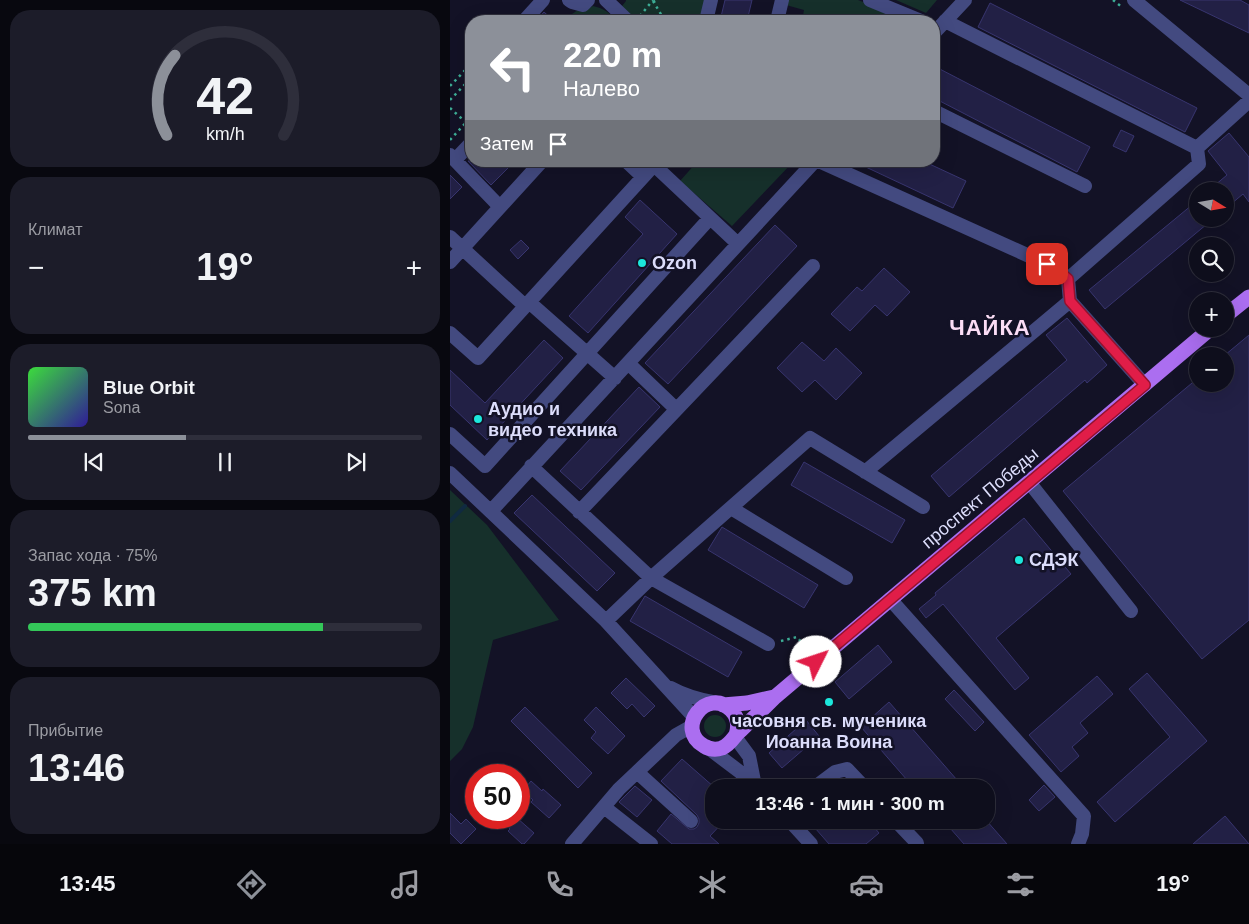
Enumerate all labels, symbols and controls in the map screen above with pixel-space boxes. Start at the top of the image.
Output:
icon: left [480,35,545,100]
text: 220 m [563,35,662,74]
text: 42 [196,67,254,125]
text: Налево [563,76,640,101]
text: km/h [206,124,244,144]
icon: arrive [544,130,572,158]
text: Затем [480,133,534,154]
north arrow [1189,182,1234,228]
map controls [1189,182,1234,392]
text: Климат [28,221,82,238]
button: search [1189,237,1234,282]
pin [1026,243,1068,285]
text: 19° [196,246,254,288]
icon: arrive [1033,250,1061,278]
text: − [28,252,44,283]
text: + [406,252,422,283]
place label: Ozon [652,253,697,273]
marker: Ozon [636,257,648,269]
button: + [1189,292,1234,337]
district label: ЧАЙКА [949,315,1031,340]
button: − [1189,347,1234,392]
text: Blue Orbit [103,377,195,398]
text: Sona [103,399,140,416]
place label: Аудио и видео техника [488,399,618,440]
marker: Аудио и видео техника [472,413,484,425]
street label: проспект Победы [918,443,1042,553]
icon: previous [80,448,108,476]
icon: pause [211,448,239,476]
icon: next [342,448,370,476]
text: Запас хода · 75% [28,547,157,564]
place label: СДЭК [1029,550,1079,570]
marker: СДЭК [1013,554,1025,566]
text: 375 km [28,572,157,614]
position arrow [789,635,841,687]
marker: часовня св. мученика Иоанна Воина [823,696,835,708]
place label: часовня св. мученика Иоанна Воина [732,711,927,752]
text: Прибытие [28,722,103,739]
text: 13:46 [28,747,125,789]
speed limit sign: 50 [465,764,530,829]
text: 13:46 · 1 мин · 300 m [755,793,945,814]
icon: directions [234,867,269,902]
icon: music [388,867,423,902]
icon: phone [542,867,577,902]
icon: climate [695,867,730,902]
icon: car [849,867,884,902]
icon: filters [1003,867,1038,902]
text: 13:45 [59,871,116,896]
text: 19° [1156,871,1190,896]

